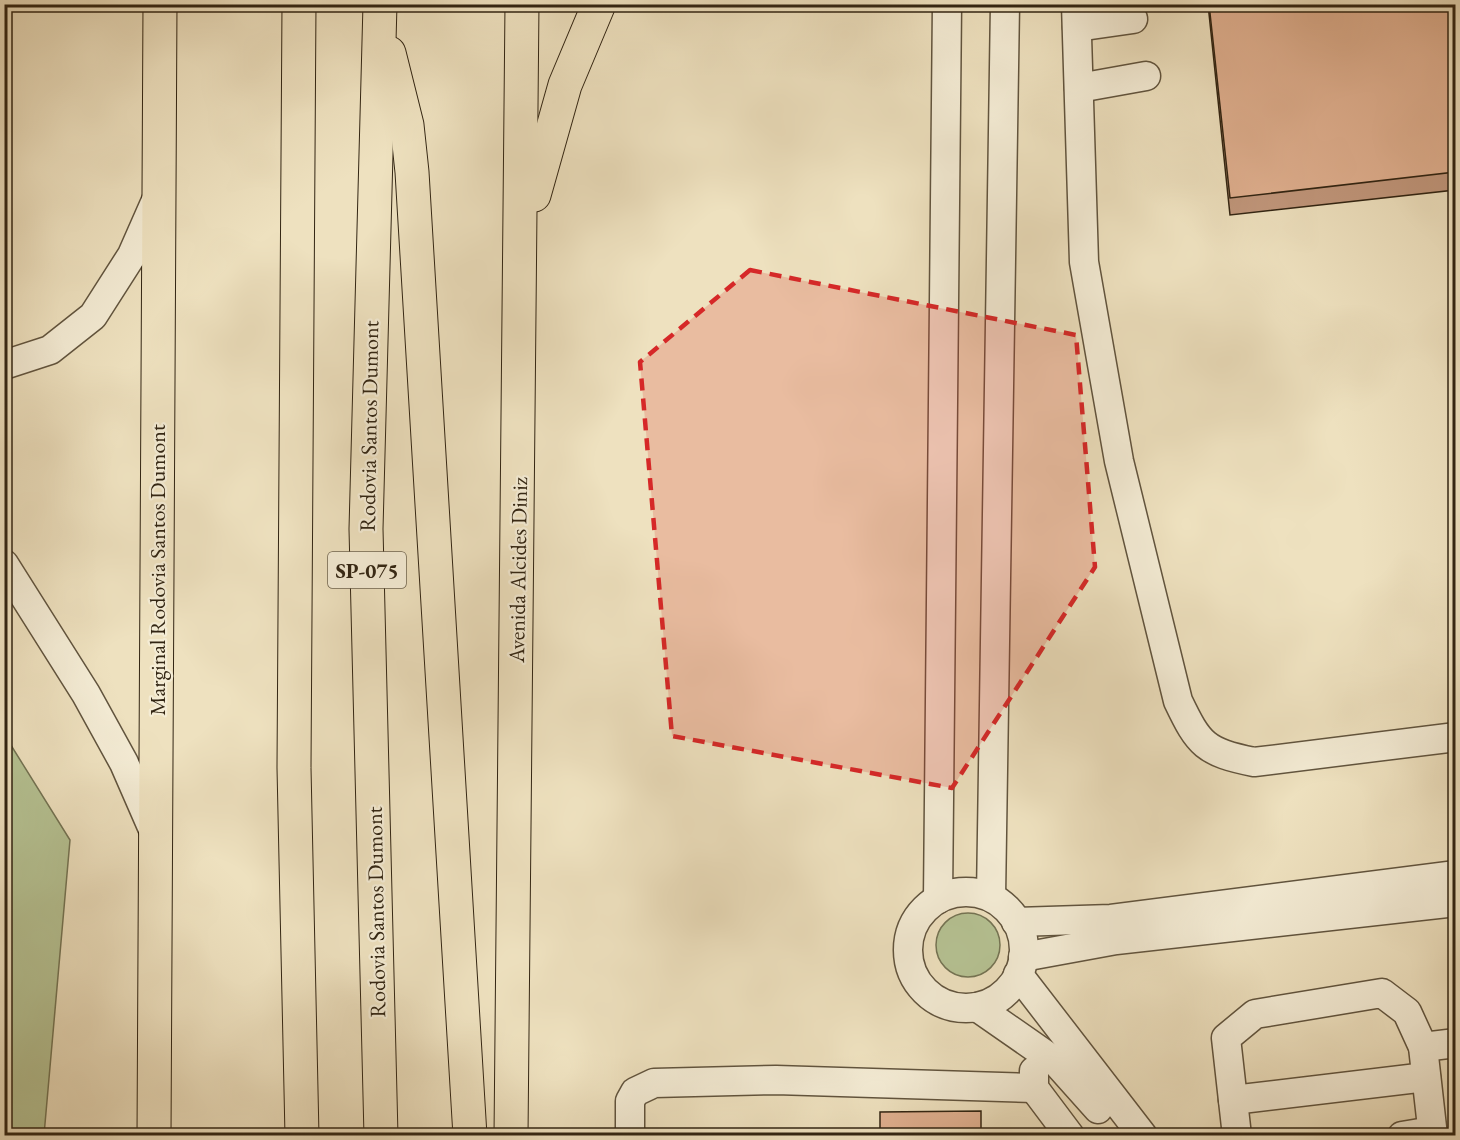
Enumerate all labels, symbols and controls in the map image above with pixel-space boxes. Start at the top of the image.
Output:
street label: Rodovia Santos Dumont [353,320,385,532]
street label: Marginal Rodovia Santos Dumont [143,424,172,716]
street label: Avenida Alcides Diniz [502,476,534,664]
road number: SP-075 [328,552,406,588]
street label: Rodovia Santos Dumont [360,806,392,1018]

